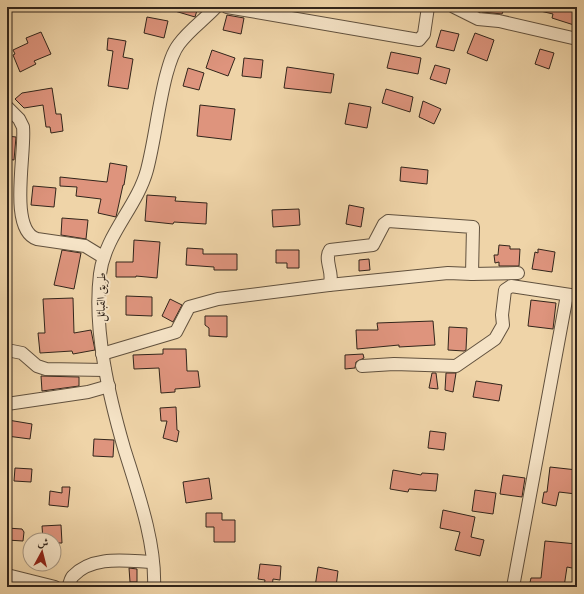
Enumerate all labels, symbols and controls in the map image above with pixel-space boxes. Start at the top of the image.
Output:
street label: طريق القبائل [94,272,110,322]
north arrow [22,532,62,572]
text: ش [37,535,49,551]

